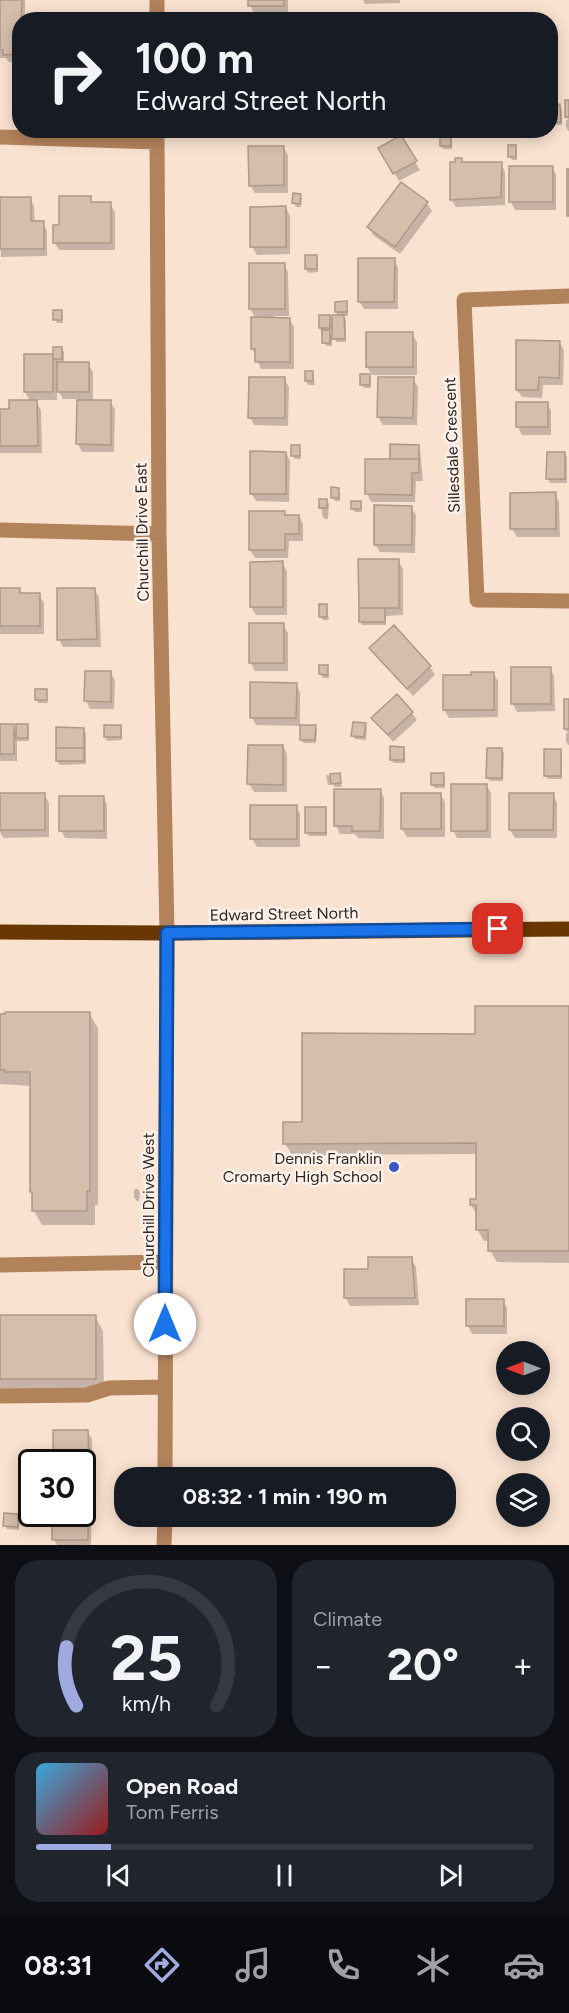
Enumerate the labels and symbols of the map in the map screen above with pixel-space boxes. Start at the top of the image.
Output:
street label: Sillesdale Crescent [440,377,464,513]
street label: Churchill Drive East [131,462,153,602]
street label: Edward Street North [209,903,359,925]
pin [472,903,523,954]
street label: Churchill Drive West [139,1133,158,1278]
place label: Dennis Franklin Cromarty High School [223,1149,382,1186]
marker: Dennis Franklin Cromarty High School [387,1160,401,1174]
position arrow [133,1292,197,1356]
north arrow [496,1341,550,1395]
speed limit sign: 30 [18,1449,96,1527]

